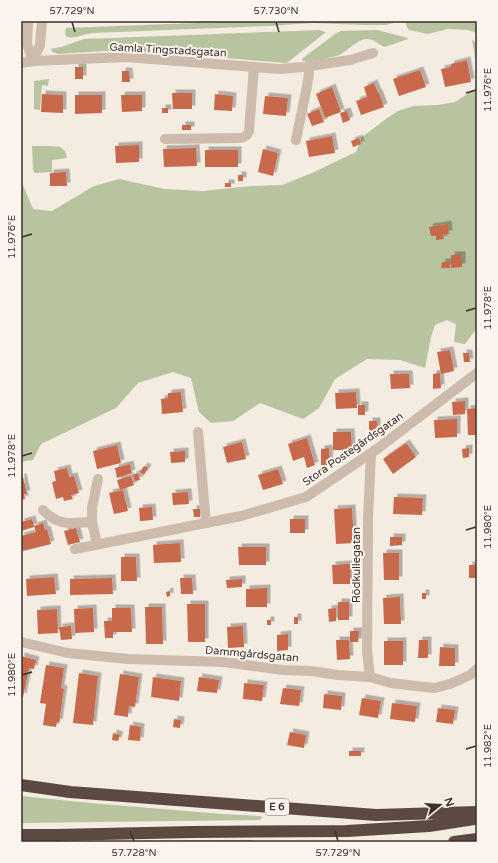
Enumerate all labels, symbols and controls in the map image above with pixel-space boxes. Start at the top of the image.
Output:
text: 57.729°N [49,5,95,17]
text: 57.730°N [253,5,299,17]
street label: Gamla Tingstadsgatan [109,40,227,60]
text: 11.976°E [482,68,494,112]
text: 11.976°E [6,215,18,259]
text: 11.978°E [482,286,494,330]
street label: Stora Postegårdsgatan [300,409,406,489]
text: 11.978°E [6,434,18,478]
text: 11.980°E [482,505,494,549]
street label: Rödkullegatan [350,527,363,603]
street label: Dammgårdsgatan [205,643,299,665]
text: 11.980°E [6,653,18,697]
text: 11.982°E [482,724,494,768]
north arrow [420,785,460,825]
text: N [441,796,457,808]
road number: E 6 [265,799,289,815]
text: 57.728°N [111,847,157,859]
text: 57.729°N [315,847,361,859]

